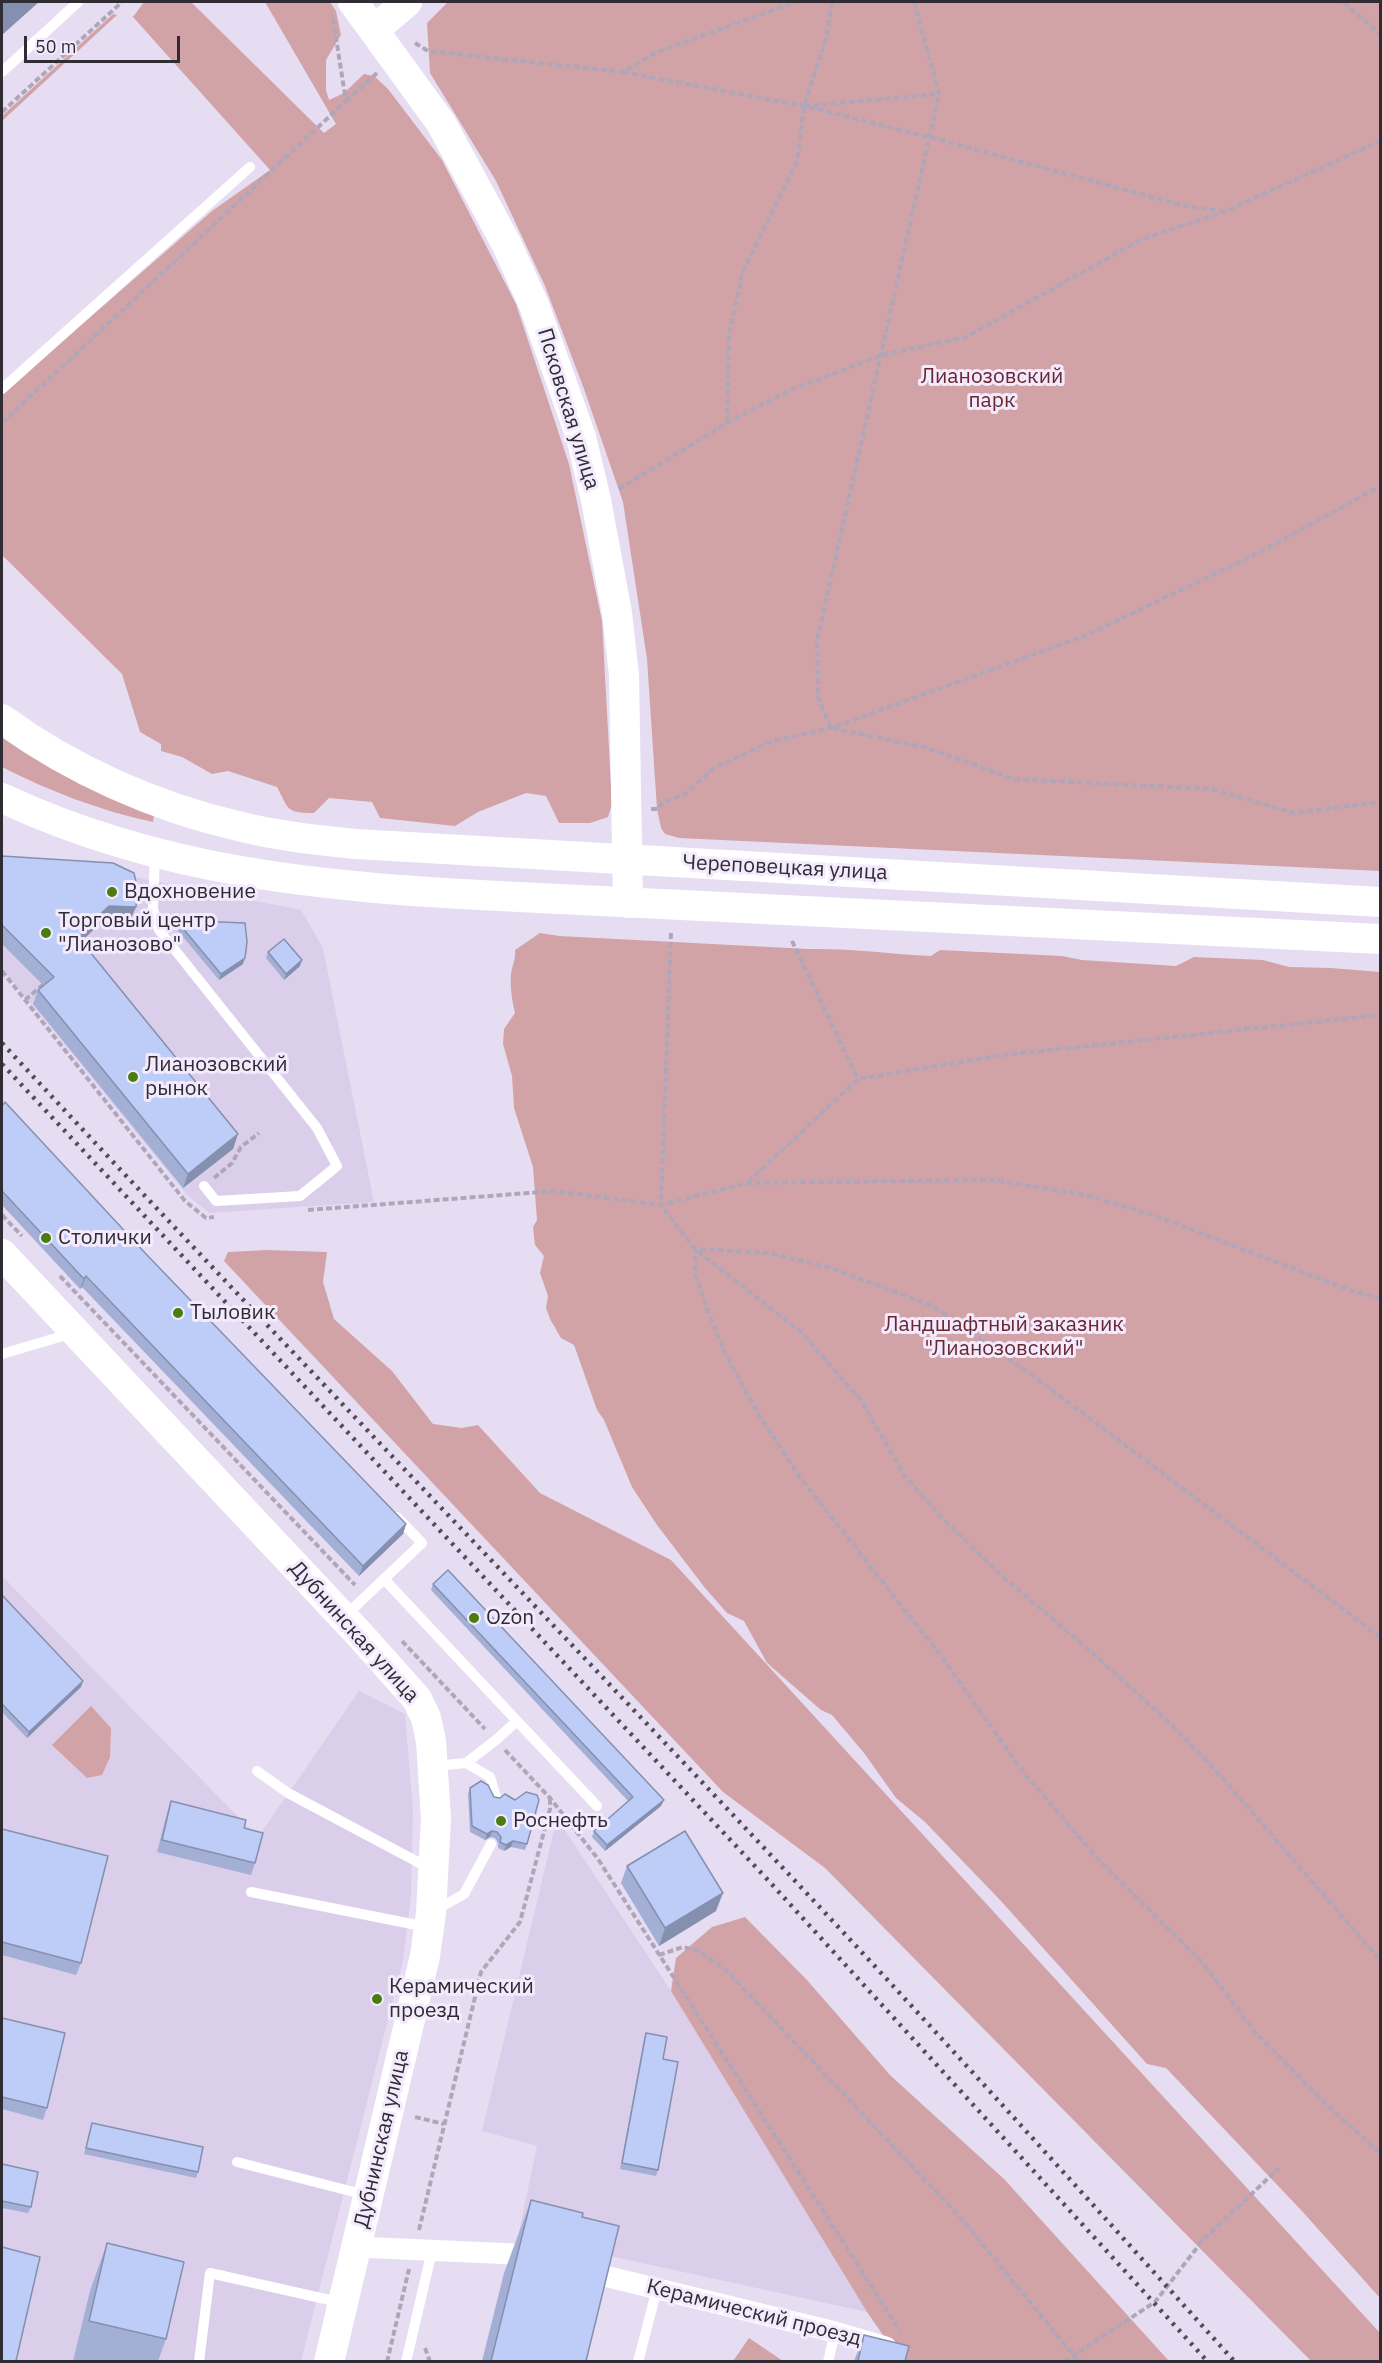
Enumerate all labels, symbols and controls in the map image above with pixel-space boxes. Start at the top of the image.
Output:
scale bar [27,24,183,62]
text: 50 m [35,35,77,58]
street label: Псковская улица [531,325,605,493]
park label: Лианозовский парк [921,364,1063,414]
street label: Череповецкая улица [682,850,888,886]
place label: Вдохновение [124,879,256,905]
marker: Вдохновение [105,885,119,899]
place label: Торговый центр "Лианозово" [58,908,216,958]
marker: Торговый центр "Лианозово" [39,926,53,940]
place label: Лианозовский рынок [145,1052,288,1102]
marker: Лианозовский рынок [126,1070,140,1084]
place label: Столички [58,1225,152,1251]
marker: Столички [39,1231,53,1245]
place label: Тыловик [190,1300,276,1326]
marker: Тыловик [171,1306,185,1320]
park label: Ландшафтный заказник "Лианозовский" [884,1312,1124,1362]
street label: Дубнинская улица [284,1556,424,1708]
place label: Ozon [486,1605,534,1631]
marker: Ozon [467,1611,481,1625]
place label: Роснефть [513,1808,608,1834]
marker: Роснефть [494,1814,508,1828]
place label: Керамический проезд [389,1974,534,2024]
marker: Керамический проезд [370,1992,384,2006]
street label: Дубнинская улица [349,2048,415,2230]
street label: Керамический проезд [644,2274,864,2352]

